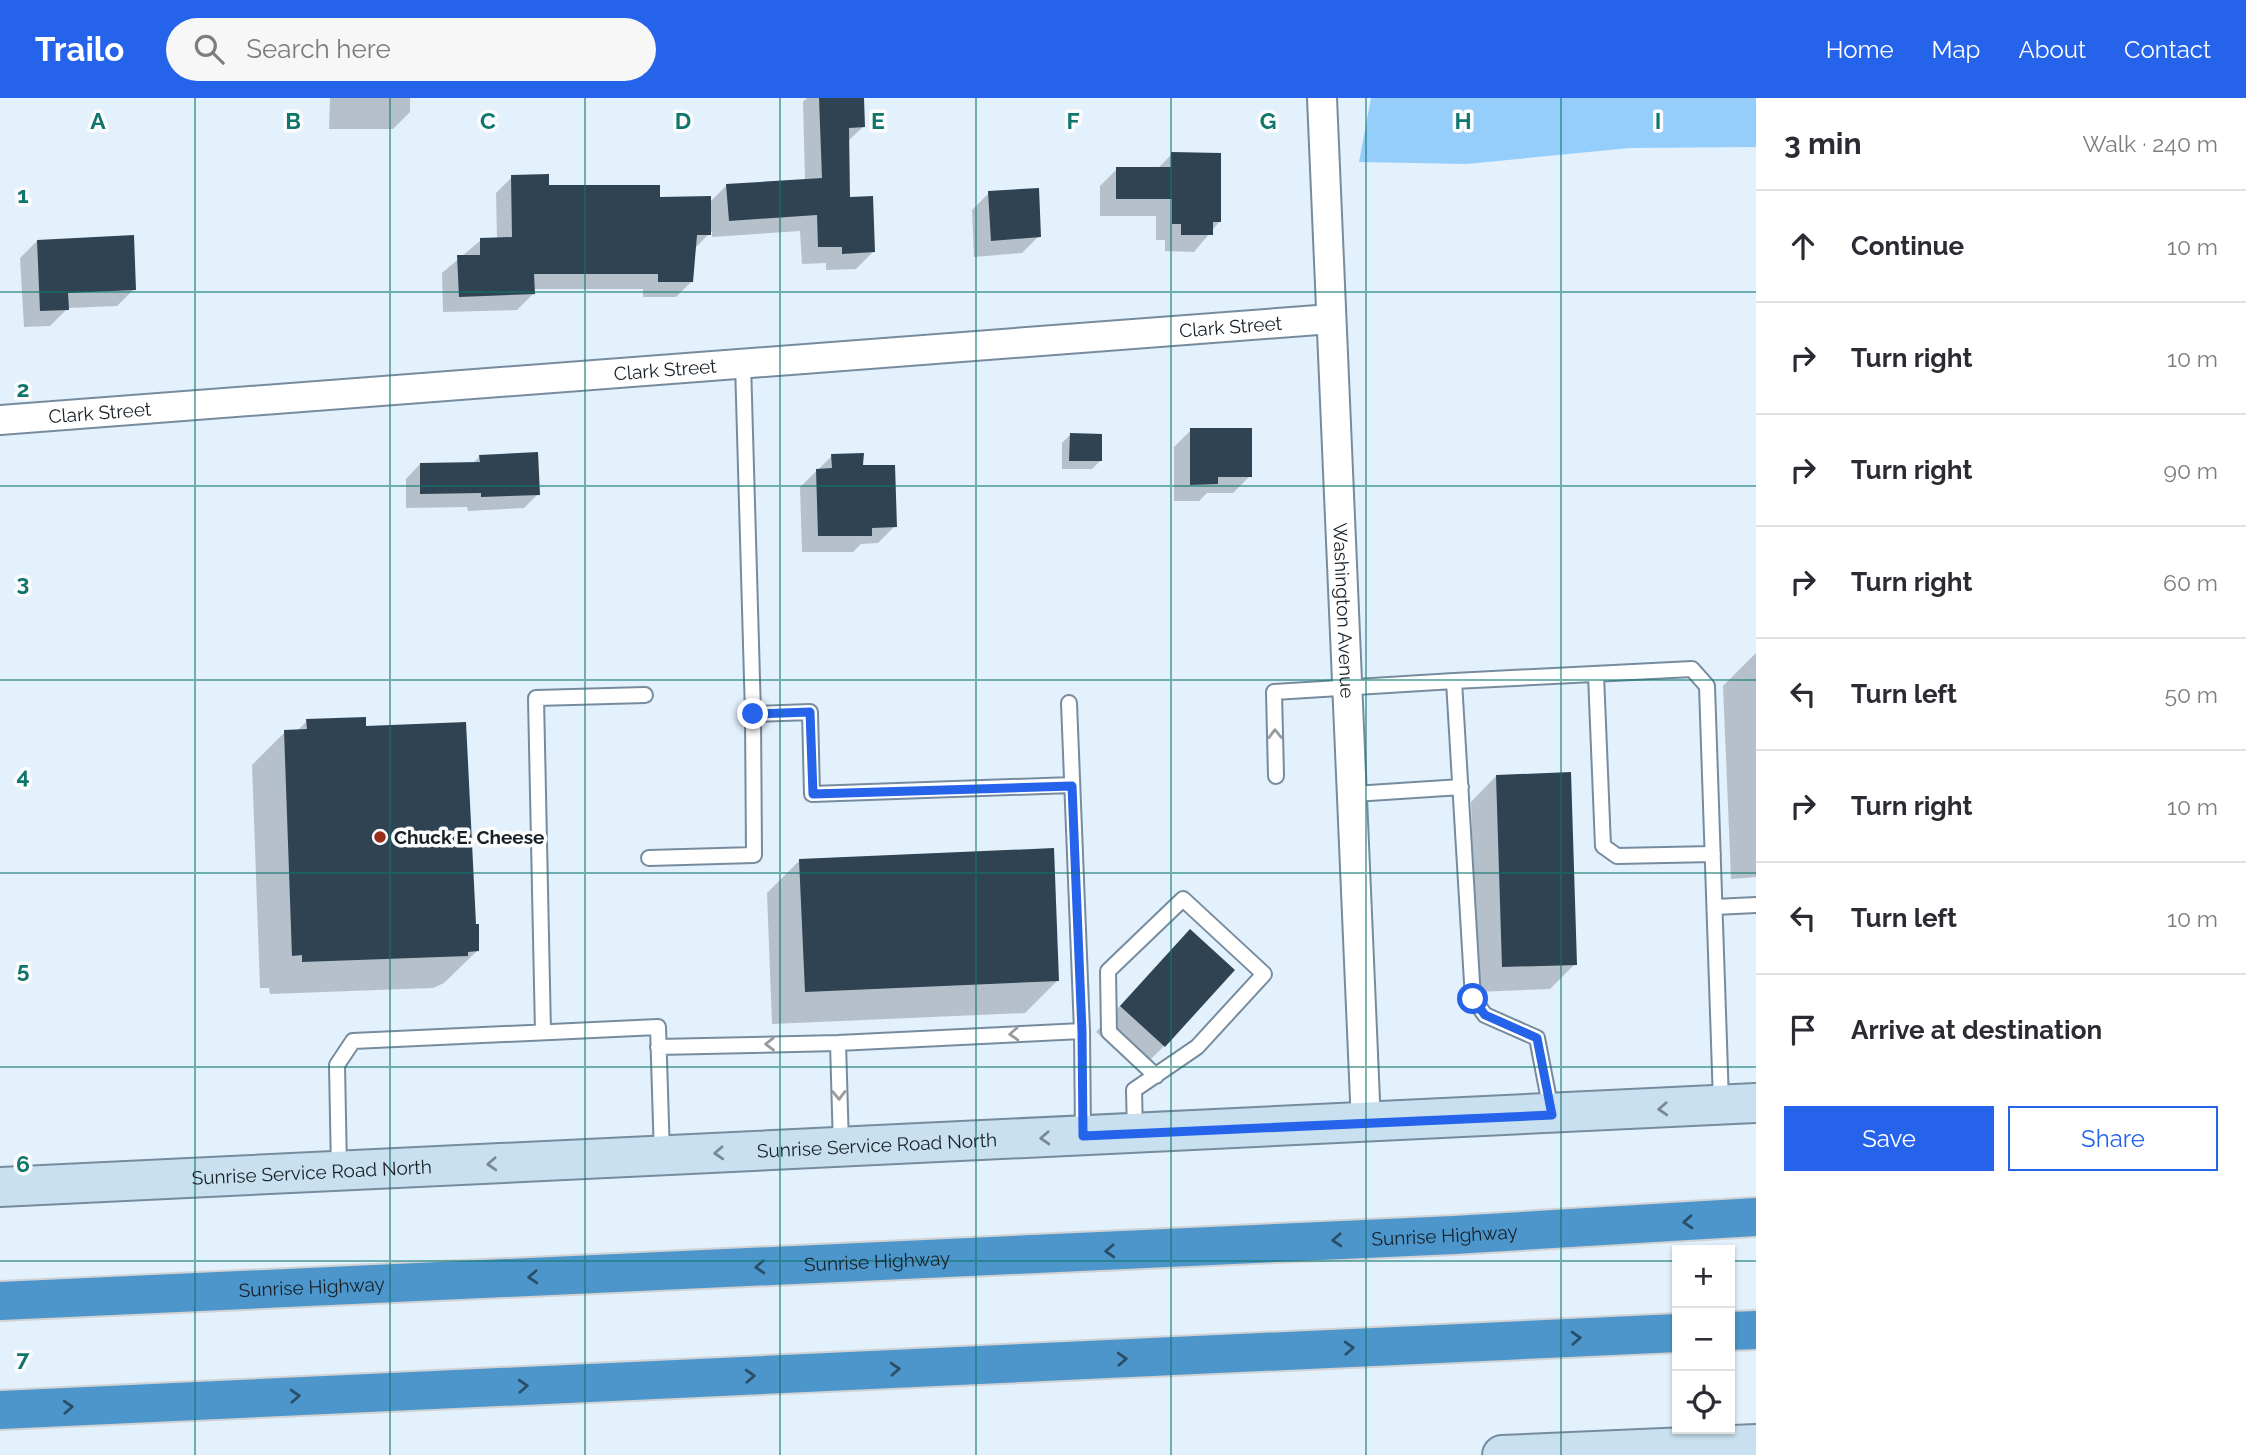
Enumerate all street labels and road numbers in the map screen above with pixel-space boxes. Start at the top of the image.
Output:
street label: Clark Street [1178,312,1283,341]
street label: Clark Street [613,355,718,384]
street label: Clark Street [48,398,152,427]
street label: Washington Avenue [1329,522,1359,699]
street label: Sunrise Service Road North [756,1128,998,1162]
street label: Sunrise Service Road North [191,1155,432,1189]
street label: Sunrise Highway [1371,1220,1518,1250]
street label: Sunrise Highway [804,1247,951,1275]
street label: Sunrise Highway [238,1273,385,1301]

